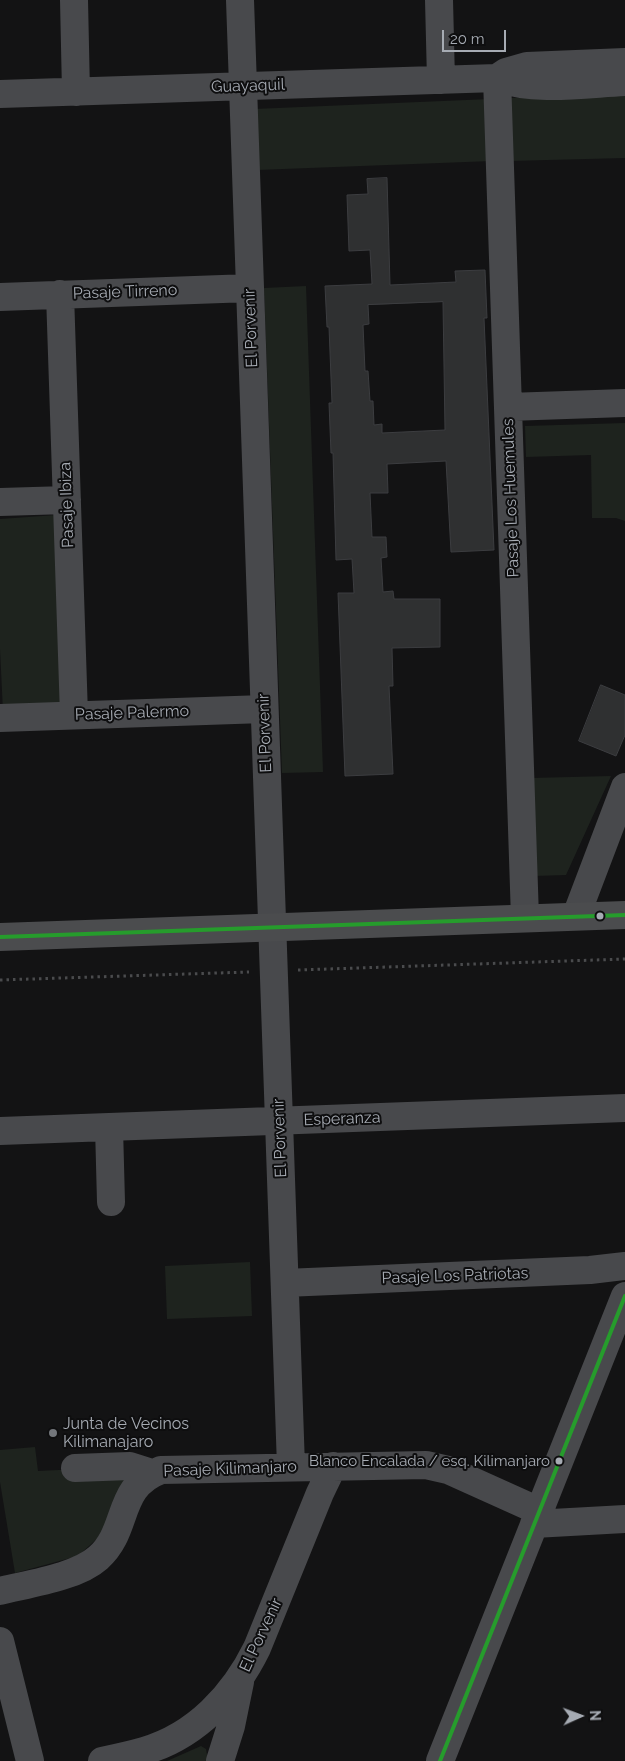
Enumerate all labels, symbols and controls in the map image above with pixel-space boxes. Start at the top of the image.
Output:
scale bar [445,20,509,52]
text: 20 m [450,30,485,48]
street label: Guayaquil [211,75,285,97]
street label: Pasaje Tirreno [72,281,178,303]
street label: El Porvenir [240,288,262,368]
street label: Pasaje Los Huemules [499,418,523,578]
street label: Pasaje Ibiza [56,462,78,548]
street label: El Porvenir [254,693,276,773]
street label: Pasaje Palermo [75,701,189,725]
unlabelled marker [595,911,605,921]
street label: El Porvenir [269,1098,291,1178]
street label: Esperanza [303,1108,381,1130]
street label: Pasaje Los Patriotas [381,1264,529,1288]
place label: Junta de Vecinos Kilimanajaro [63,1414,189,1452]
marker: Junta de Vecinos Kilimanajaro [47,1427,59,1439]
place label: Blanco Encalada / esq. Kilimanjaro [309,1452,550,1470]
marker: Blanco Encalada / esq. Kilimanjaro [554,1456,564,1466]
street label: Pasaje Kilimanjaro [163,1457,297,1481]
street label: El Porvenir [236,1595,286,1675]
north arrow [555,1691,605,1741]
text: N [587,1710,603,1721]

